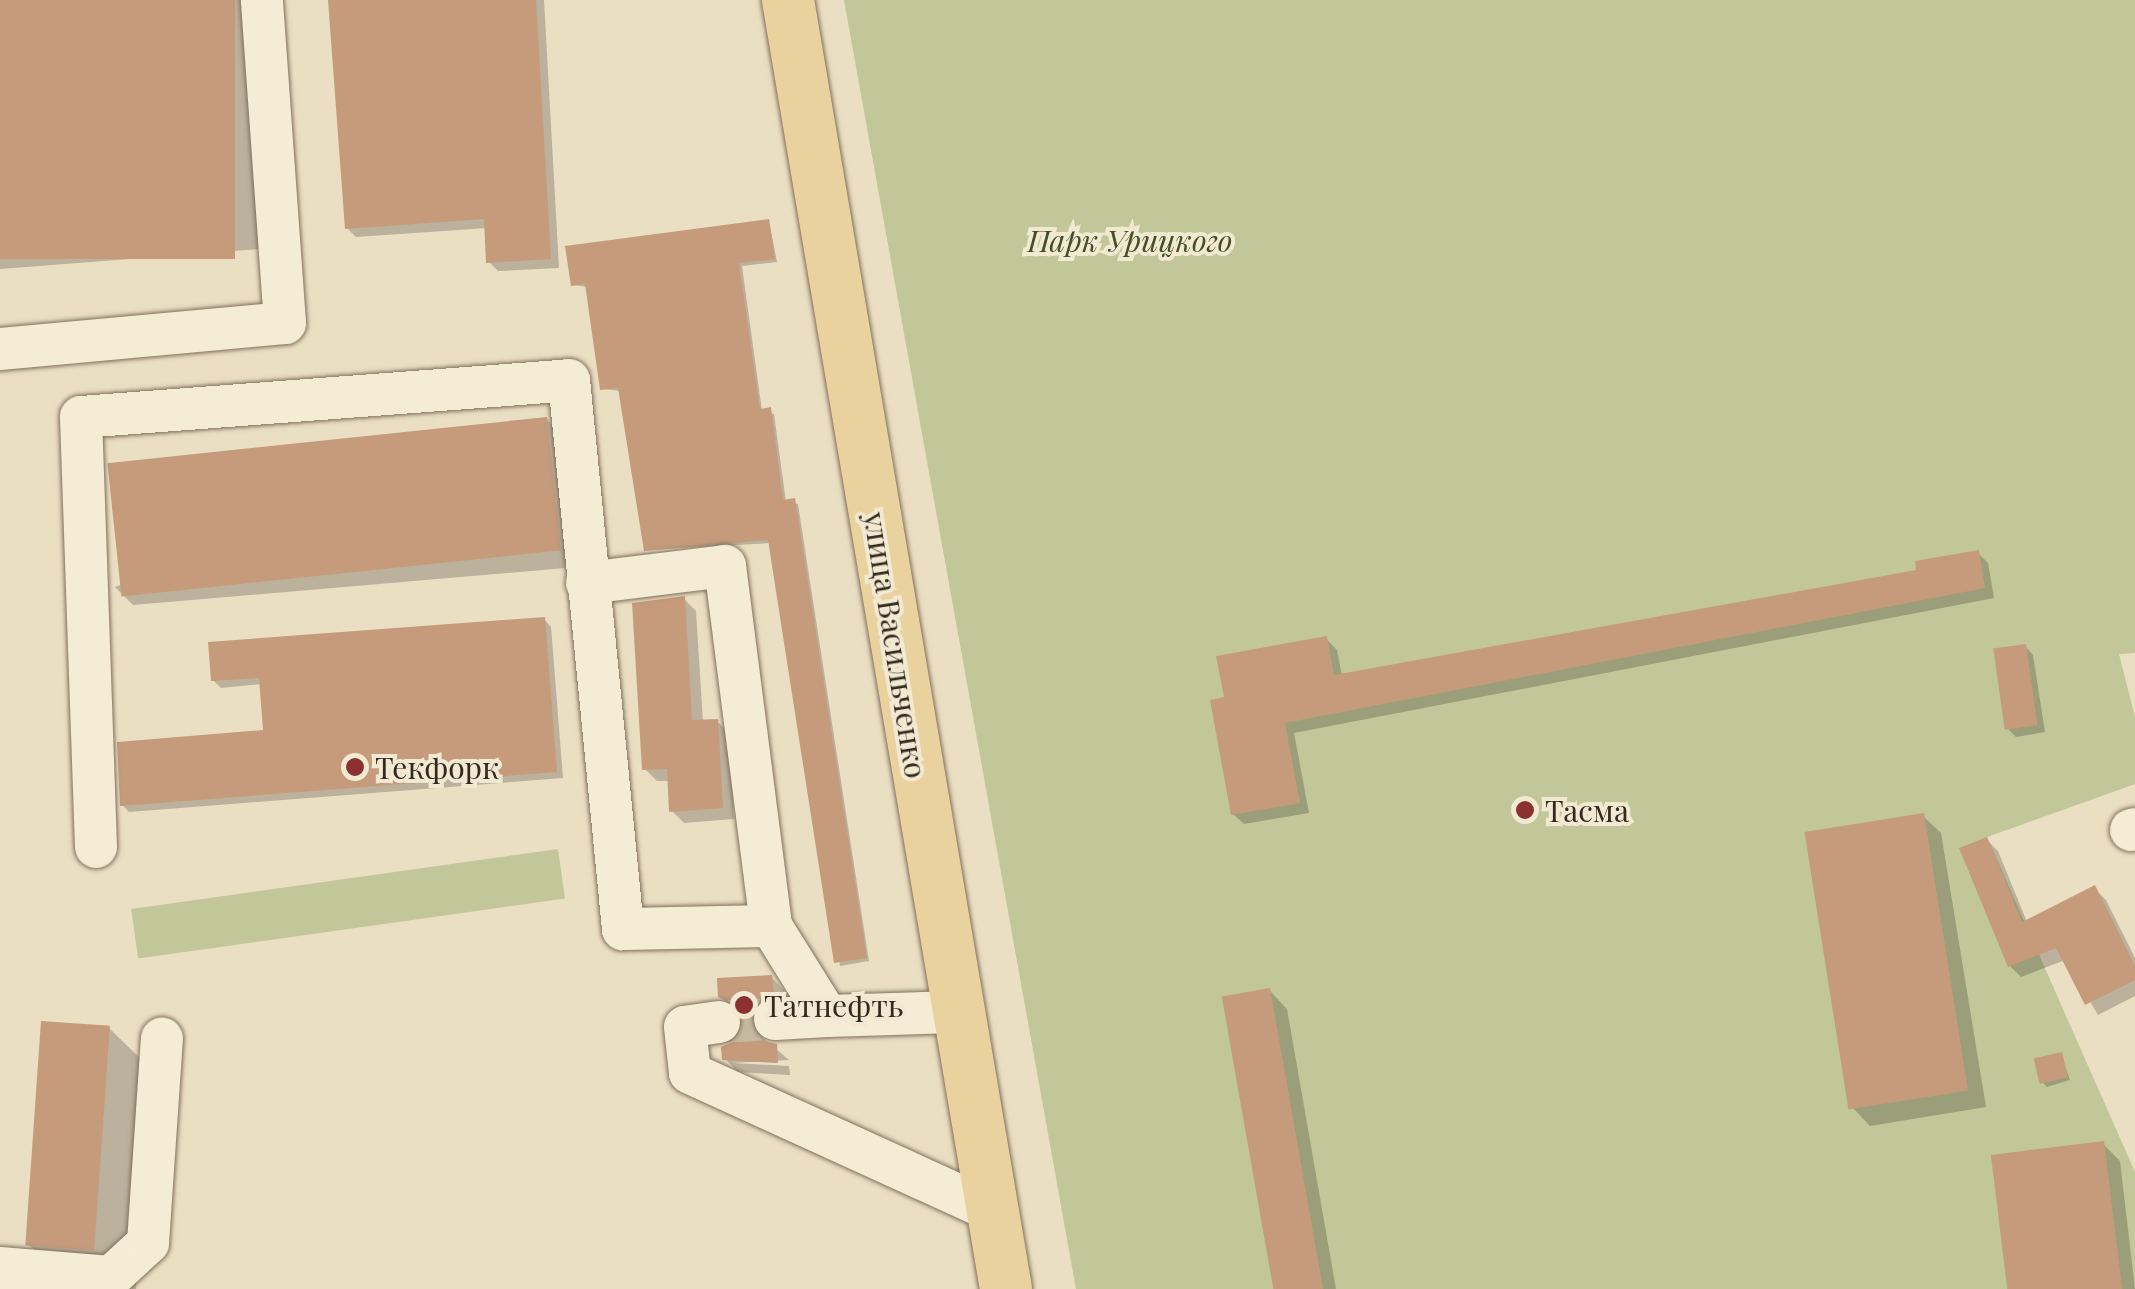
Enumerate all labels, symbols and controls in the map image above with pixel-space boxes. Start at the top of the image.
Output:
park label: Парк Урицкого [1028,222,1232,258]
street label: улица Васильченко [857,509,935,781]
place label: Текфорк [375,749,499,785]
marker: Текфорк [344,756,366,778]
place label: Тасма [1545,792,1629,828]
marker: Тасма [1514,799,1536,821]
place label: Татнефть [764,987,903,1023]
marker: Татнефть [733,994,755,1016]

